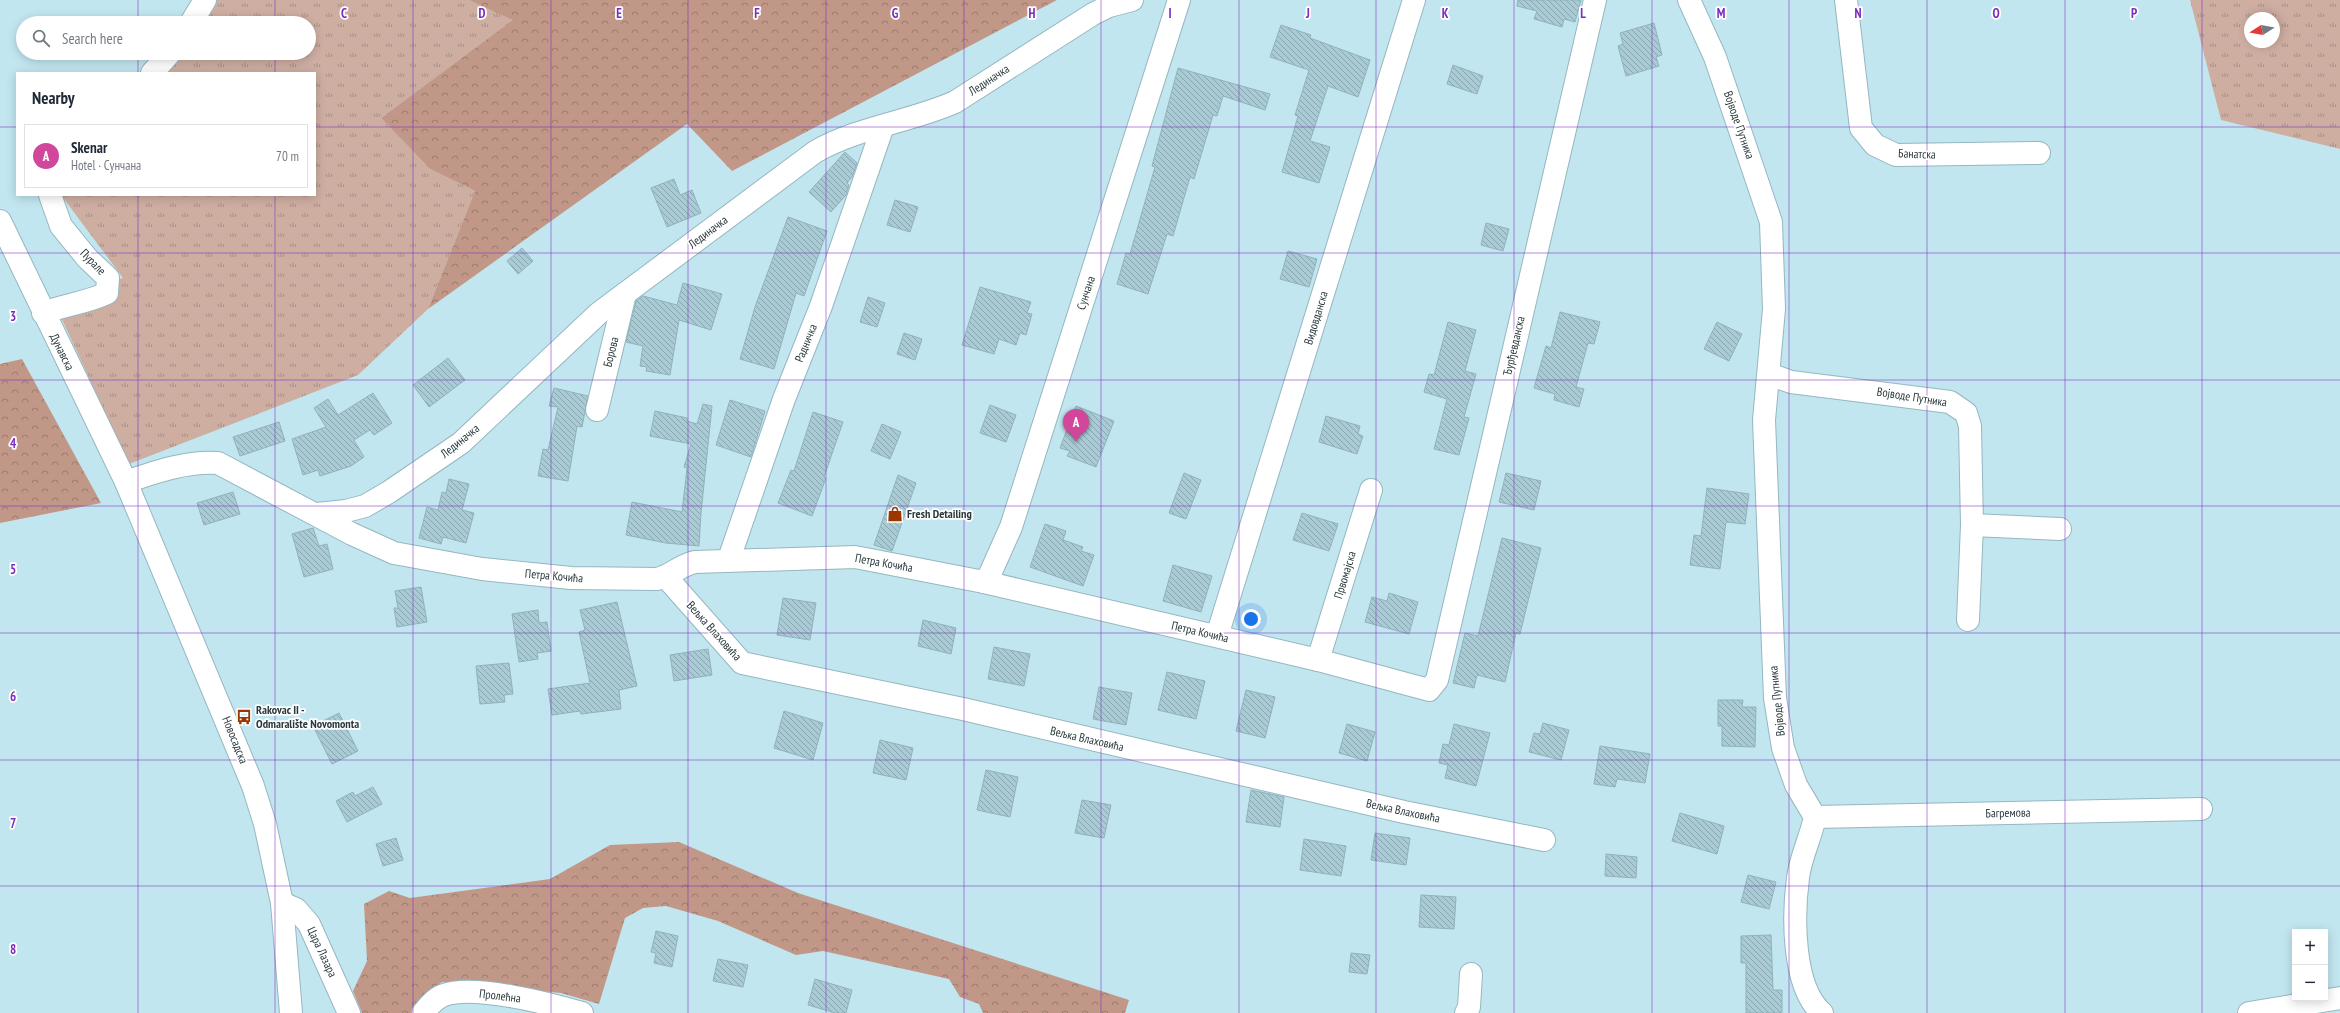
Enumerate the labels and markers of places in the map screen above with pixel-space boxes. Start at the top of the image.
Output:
pin: A [1063,409,1089,442]
shop icon: Fresh Detailing [886,505,904,523]
place label: Fresh Detailing [907,506,972,521]
place label: Rakovac II - Odmaralište Novomonta [256,702,359,731]
bus stop icon: Rakovac II - Odmaralište Novomonta [235,708,253,726]

